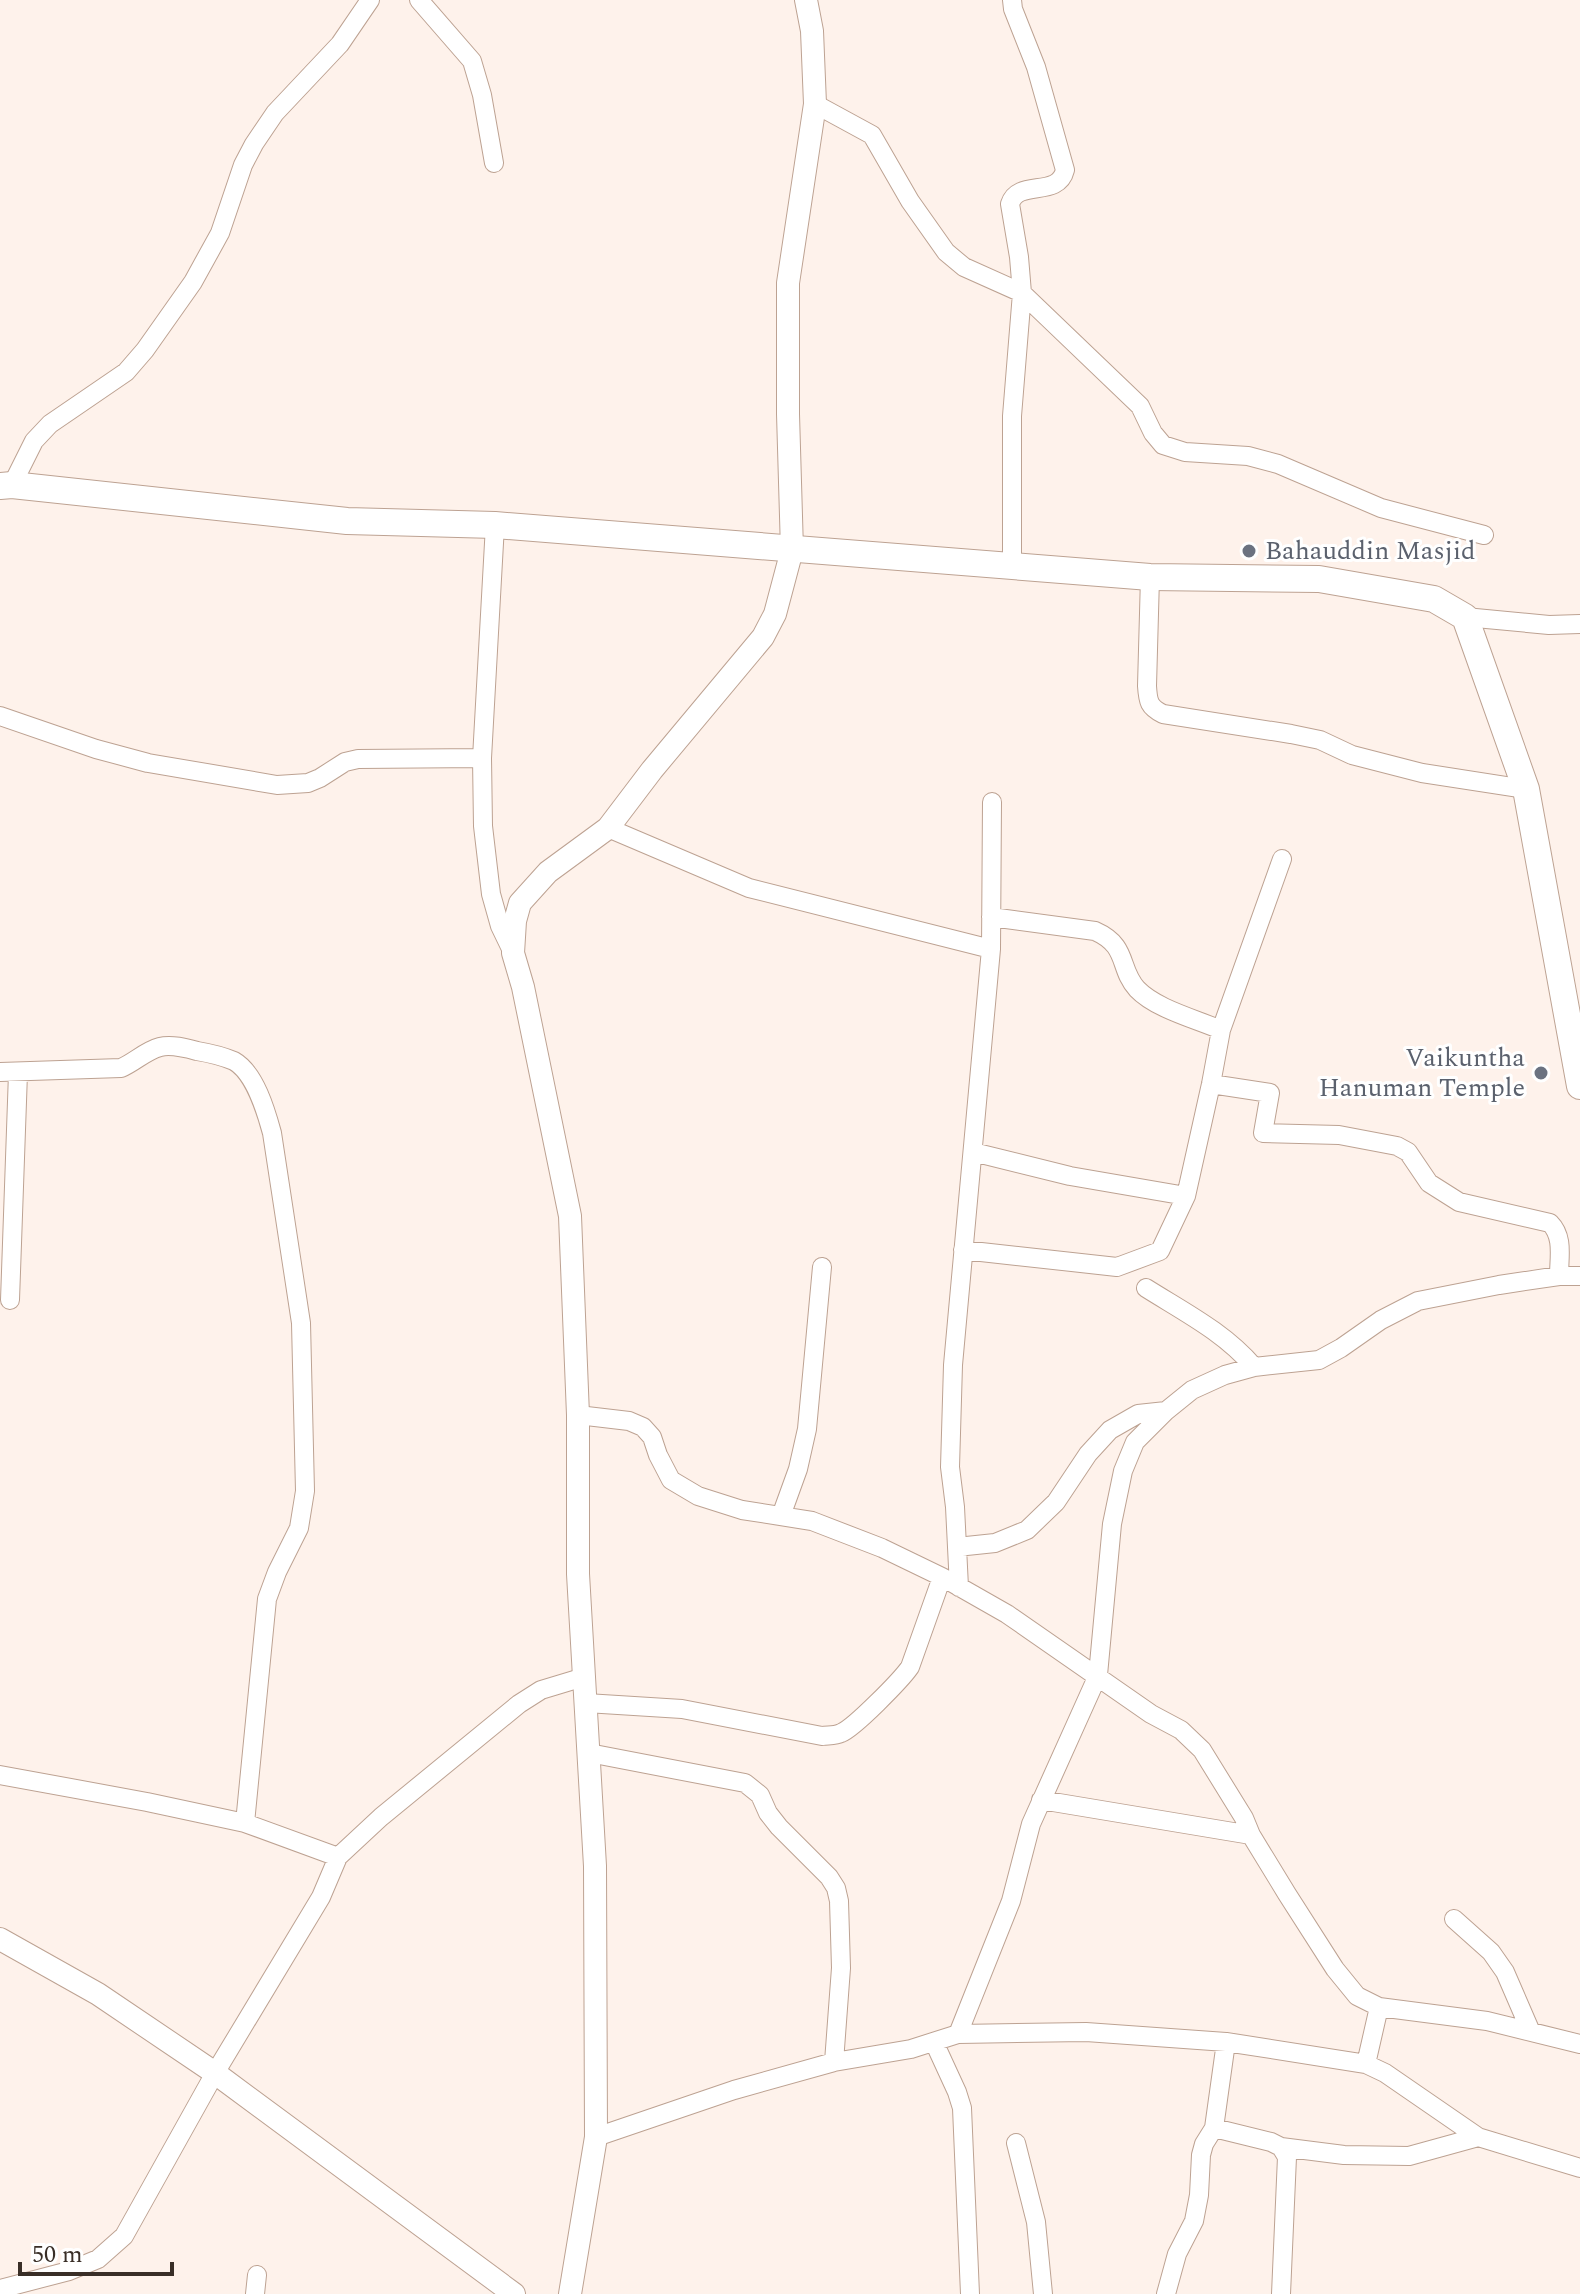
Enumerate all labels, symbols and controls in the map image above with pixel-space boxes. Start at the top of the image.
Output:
place label: Bahauddin Masjid [1265,531,1476,571]
marker: Bahauddin Masjid [1240,542,1258,560]
place label: Vaikuntha Hanuman Temple [1319,1038,1525,1108]
marker: Vaikuntha Hanuman Temple [1532,1064,1550,1082]
scale bar [20,2226,172,2276]
text: 50 m [32,2237,83,2273]

